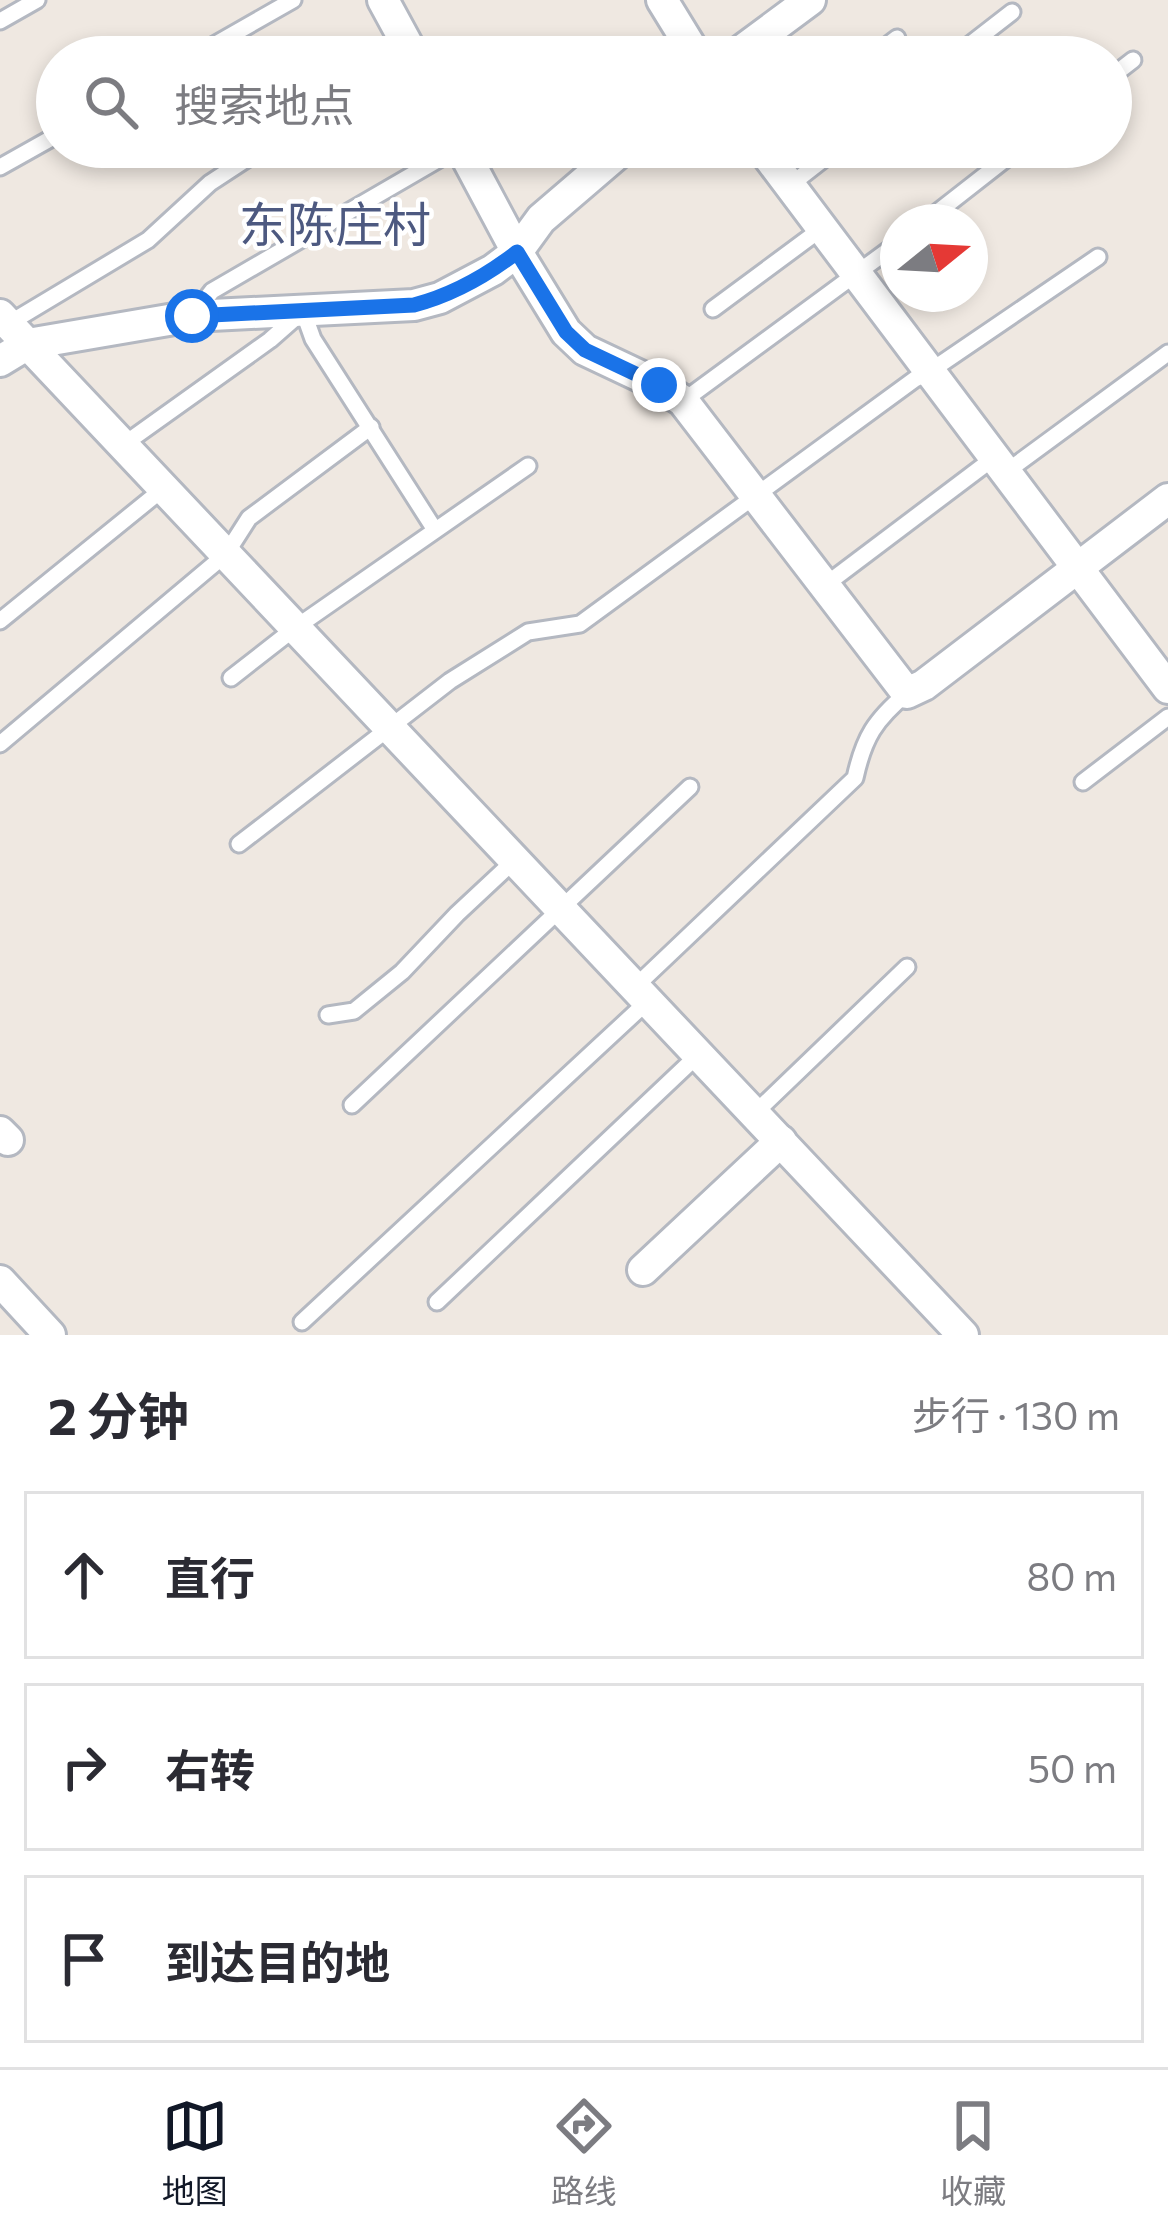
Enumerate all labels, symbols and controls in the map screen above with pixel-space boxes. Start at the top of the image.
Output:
search box [36,36,1132,168]
icon: search [78,69,144,135]
text: 搜索地点 [174,76,354,131]
district label: 东陈庄村 [239,193,431,252]
north arrow [880,204,988,312]
route start [165,289,219,343]
route end [632,358,686,412]
text: 2 分钟 [48,1383,189,1446]
text: 步行 · 130 m [912,1390,1120,1438]
icon: ahead [51,1542,117,1608]
text: 直行 [165,1549,255,1604]
text: 80 m [1026,1551,1117,1599]
icon: right [51,1734,117,1800]
text: 右转 [165,1741,255,1796]
text: 50 m [1028,1743,1117,1791]
icon: arrive [51,1926,117,1992]
text: 到达目的地 [165,1933,390,1988]
tab: 地图 [162,2093,228,2213]
tab: 路线 [551,2093,617,2213]
tab: 收藏 [940,2093,1006,2213]

